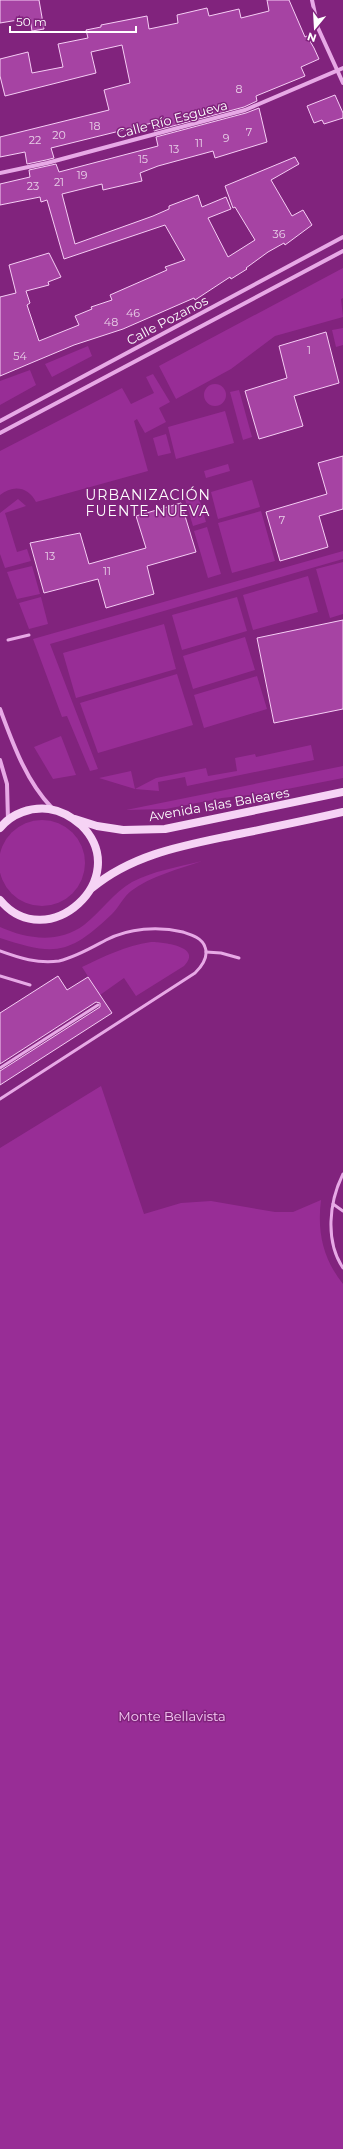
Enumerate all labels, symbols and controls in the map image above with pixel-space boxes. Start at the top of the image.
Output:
scale bar [10,8,136,34]
north arrow [295,8,335,48]
text: 50 m [16,14,47,29]
text: N [306,29,318,46]
house number: 8 [235,82,243,96]
street label: Calle Río Esgueva [115,96,229,142]
house number: 18 [90,119,101,133]
house number: 7 [246,125,252,139]
house number: 20 [52,128,66,142]
house number: 9 [223,131,230,145]
house number: 22 [29,133,41,147]
house number: 11 [195,136,203,150]
house number: 13 [169,142,179,156]
house number: 15 [138,152,148,166]
house number: 19 [77,168,88,182]
house number: 21 [54,175,64,189]
house number: 23 [27,179,39,193]
house number: 36 [273,227,286,241]
street label: Calle Pozanos [124,292,210,348]
house number: 46 [126,306,140,320]
house number: 48 [104,315,118,329]
house number: 1 [307,343,311,357]
house number: 54 [13,349,27,363]
district label: URBANIZACIÓN FUENTE NUEVA [85,486,211,520]
house number: 7 [279,513,285,527]
house number: 13 [45,549,55,563]
house number: 11 [103,564,111,578]
street label: Avenida Islas Baleares [147,784,291,824]
park label: Monte Bellavista [118,1708,226,1724]

